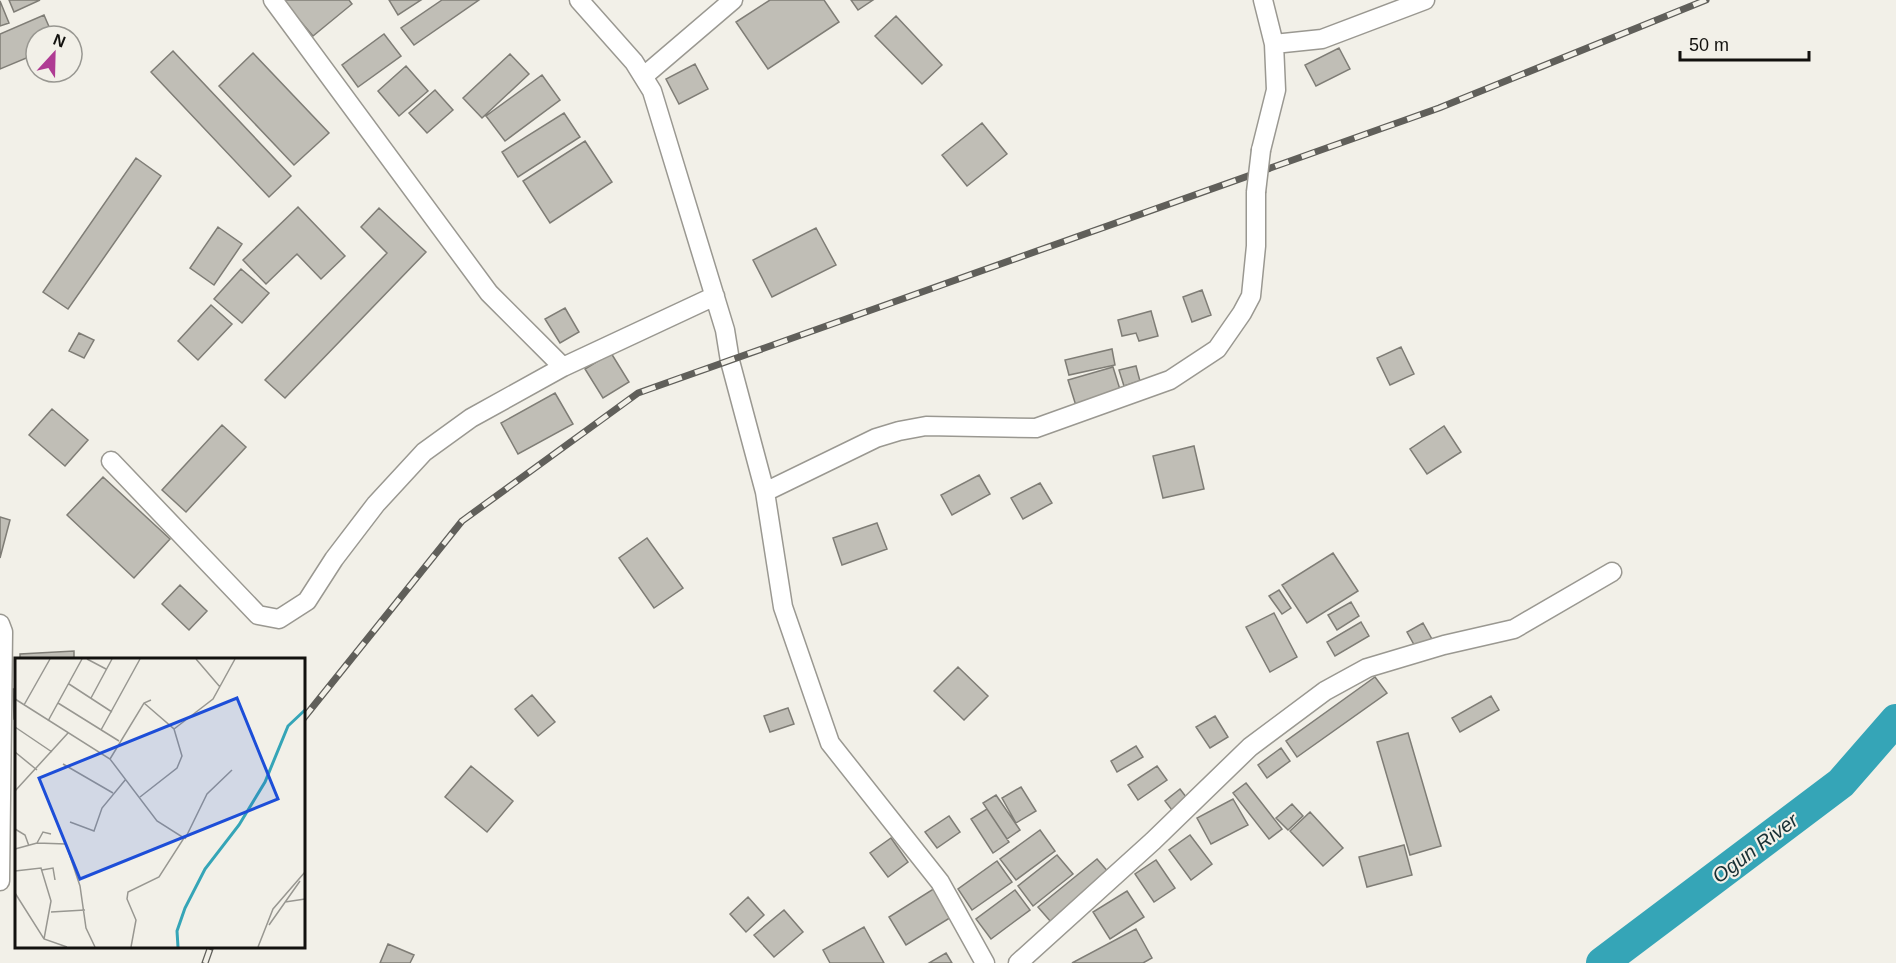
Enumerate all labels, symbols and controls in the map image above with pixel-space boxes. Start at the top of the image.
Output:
north arrow [24,24,84,84]
scale bar [1680,24,1809,62]
text: N [51,31,68,51]
text: 50 m [1689,35,1729,55]
inset map [15,658,304,948]
water label: Ogun River [1708,808,1803,887]

